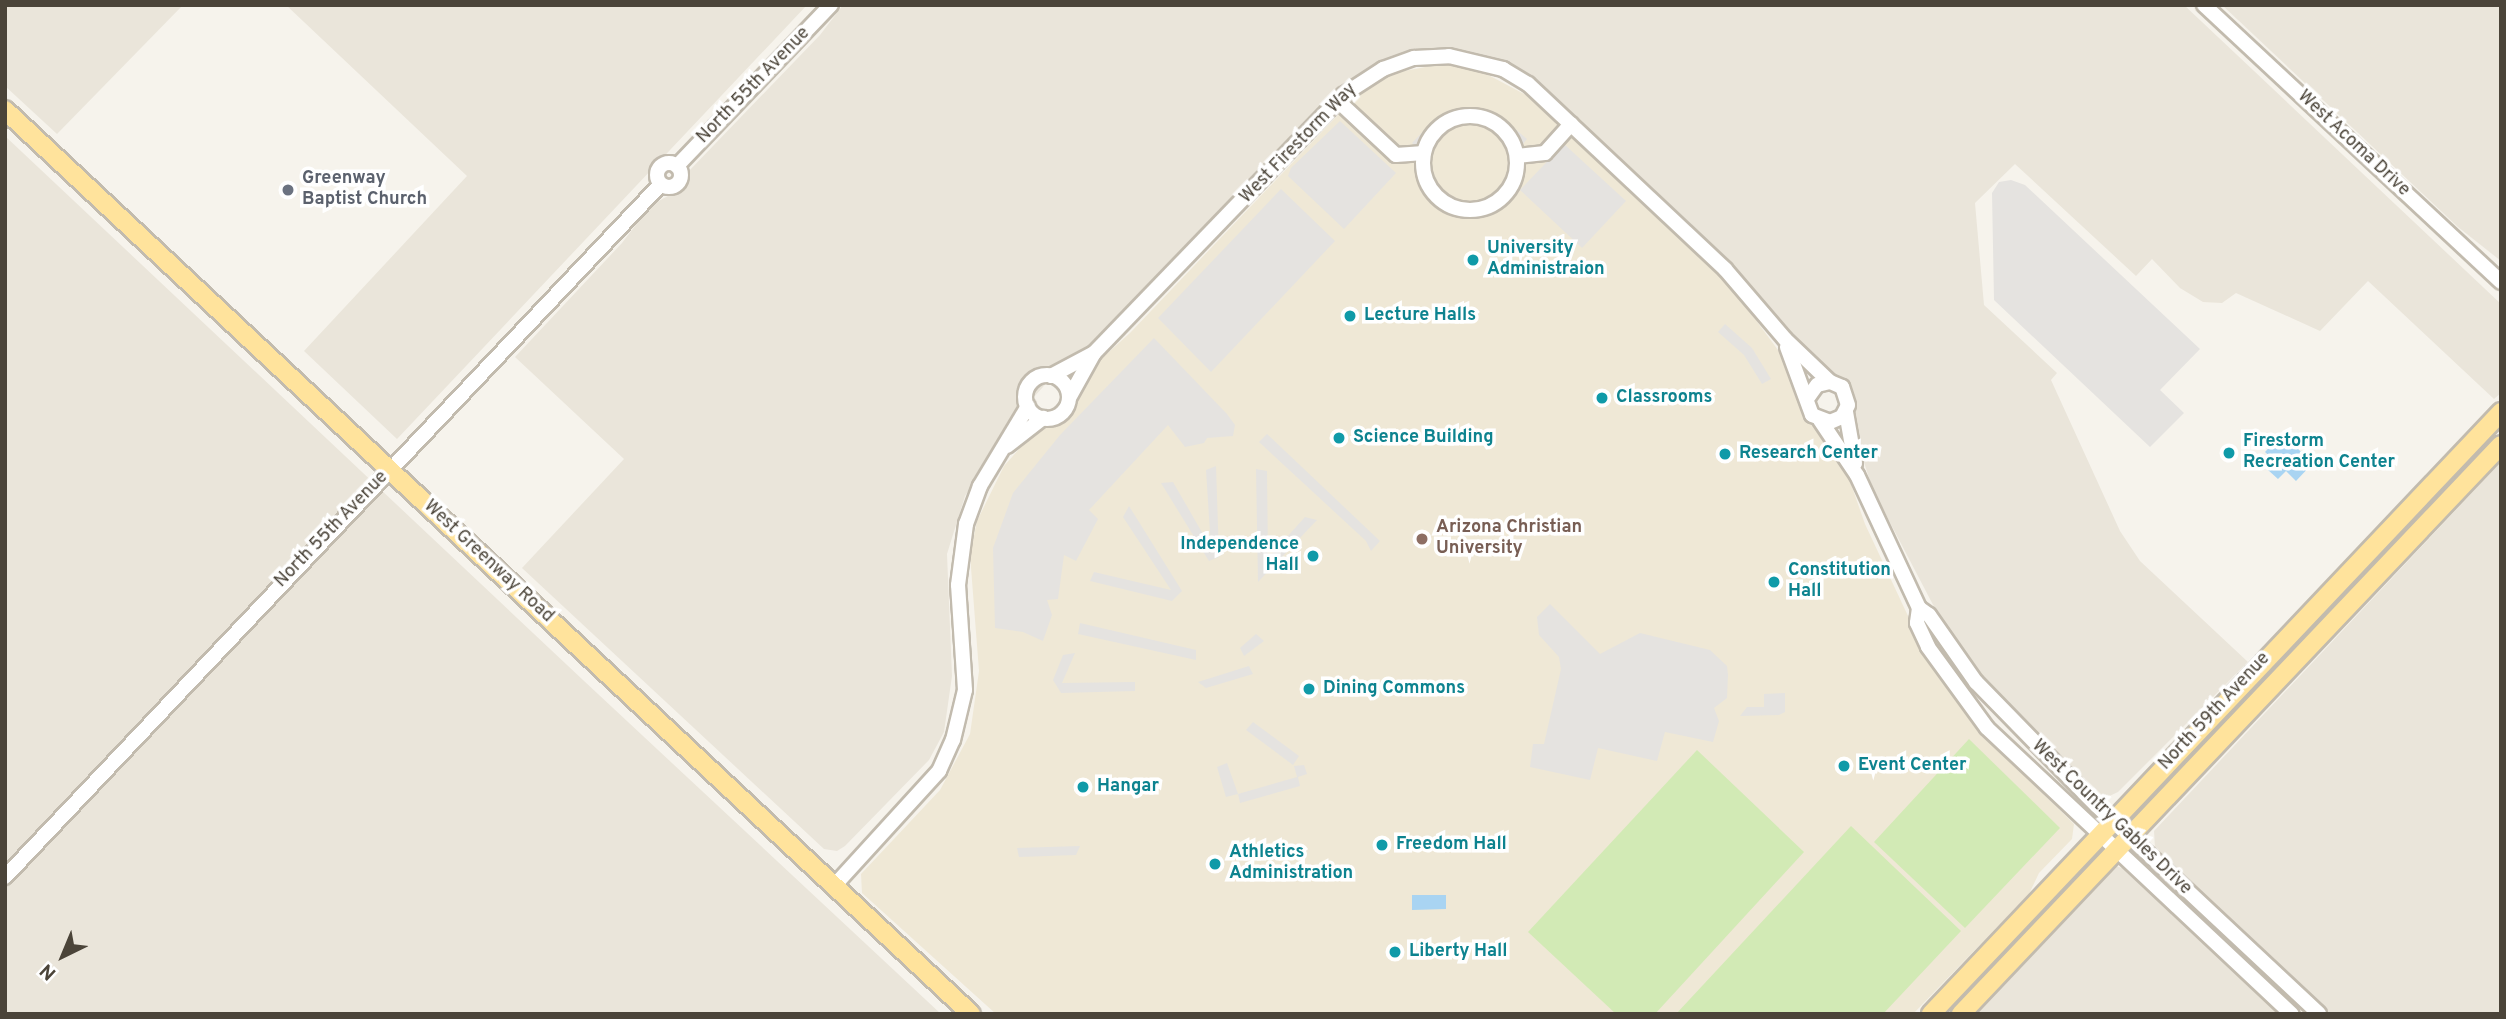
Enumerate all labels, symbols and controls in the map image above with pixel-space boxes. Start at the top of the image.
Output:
street label: North 55th Avenue [693,23,815,149]
street label: West Firestorm Way [1236,79,1362,209]
street label: West Acoma Drive [2292,86,2414,202]
place label: Greenway Baptist Church [302,169,427,212]
marker: Greenway Baptist Church [280,182,296,198]
place label: University Administraion [1487,239,1605,282]
marker: University Administraion [1465,252,1481,268]
place label: Lecture Halls [1364,305,1476,327]
marker: Lecture Halls [1342,308,1358,324]
place label: Classrooms [1616,387,1712,409]
marker: Classrooms [1594,390,1610,406]
place label: Science Building [1353,427,1494,449]
marker: Science Building [1331,430,1347,446]
place label: Firestorm Recreation Center [2243,432,2395,474]
place label: Research Center [1739,443,1878,465]
marker: Firestorm Recreation Center [2221,445,2237,461]
marker: Research Center [1717,446,1733,462]
street label: North 55th Avenue [271,467,393,593]
street label: West Greenway Road [419,496,557,628]
place label: Arizona Christian University [1436,518,1582,560]
marker: Arizona Christian University [1414,531,1430,547]
place label: Independence Hall [1180,535,1299,578]
marker: Independence Hall [1305,548,1321,564]
place label: Constitution Hall [1788,561,1891,604]
marker: Constitution Hall [1766,574,1782,590]
street label: North 59th Avenue [2155,648,2275,776]
place label: Dining Commons [1323,678,1465,700]
marker: Dining Commons [1301,681,1317,697]
street label: West Country Gables Drive [2027,736,2195,900]
place label: Event Center [1858,755,1967,777]
marker: Event Center [1836,758,1852,774]
place label: Hangar [1097,776,1159,798]
marker: Hangar [1075,779,1091,795]
place label: Freedom Hall [1396,834,1507,856]
marker: Freedom Hall [1374,837,1390,853]
place label: Athletics Administration [1229,843,1353,886]
marker: Athletics Administration [1207,856,1223,872]
north arrow [28,921,98,991]
place label: Liberty Hall [1409,941,1507,963]
marker: Liberty Hall [1387,944,1403,960]
text: N [36,958,62,985]

